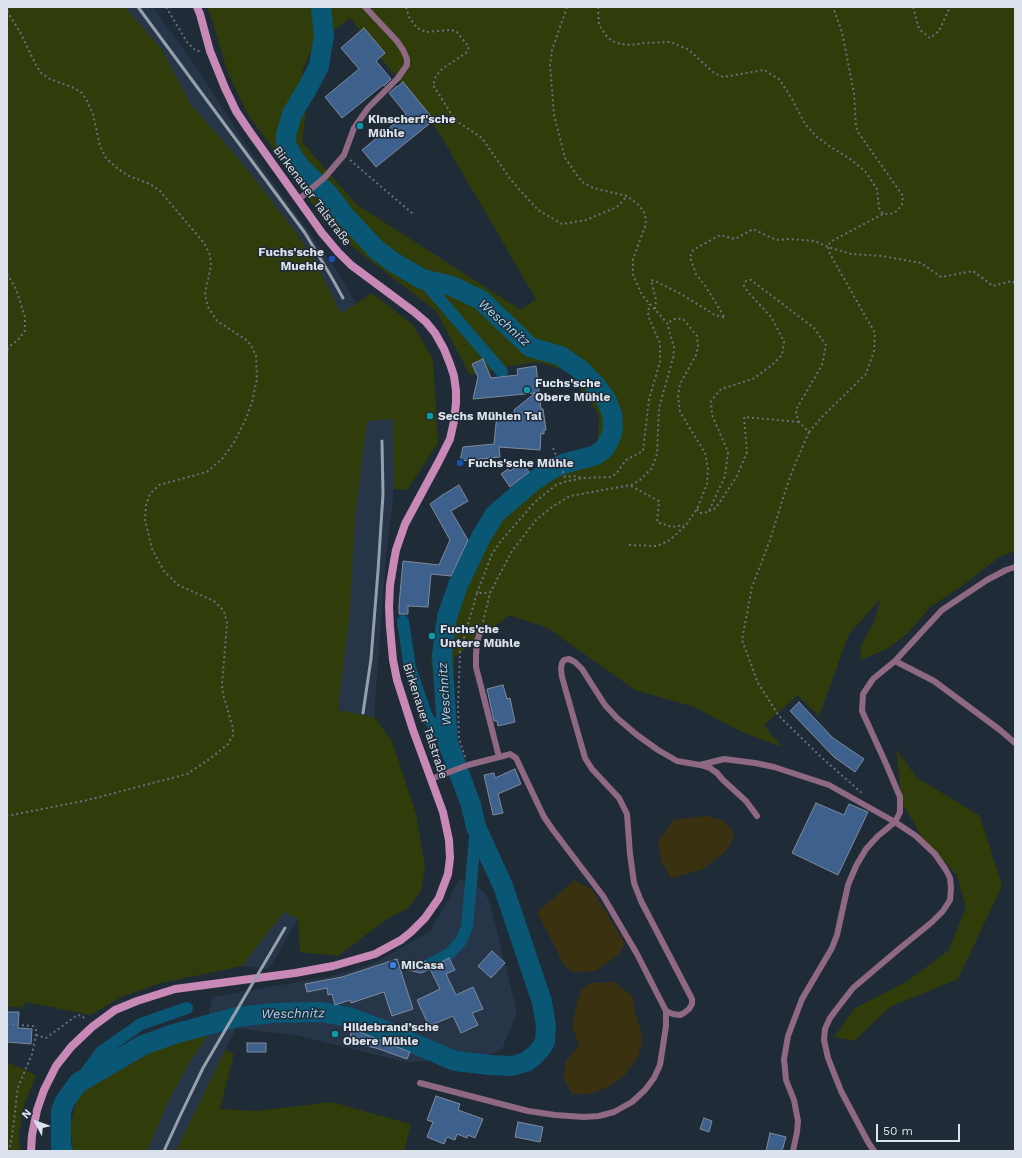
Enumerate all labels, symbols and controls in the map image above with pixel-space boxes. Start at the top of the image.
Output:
place label: Kinscherf'sche Mühle [368,112,456,140]
marker: Kinscherf'sche Mühle [355,121,365,131]
street label: Birkenauer Talstraße [270,143,354,249]
place label: Fuchs'sche Muehle [258,245,324,273]
marker: Fuchs'sche Muehle [327,254,337,264]
water label: Weschnitz [475,296,533,350]
place label: Fuchs'sche Obere Mühle [535,376,610,404]
marker: Fuchs'sche Obere Mühle [522,385,532,395]
place label: Sechs Mühlen Tal [438,409,542,423]
marker: Sechs Mühlen Tal [425,411,435,421]
place label: Fuchs'sche Mühle [468,456,574,470]
marker: Fuchs'sche Mühle [455,458,465,468]
place label: Fuchs'che Untere Mühle [440,622,520,650]
marker: Fuchs'che Untere Mühle [427,631,437,641]
street label: Birkenauer Talstraße [400,661,450,781]
water label: Weschnitz [435,662,455,726]
place label: MiCasa [401,958,444,972]
marker: MiCasa [388,960,398,970]
water label: Weschnitz [261,1006,325,1022]
place label: Hildebrand’sche Obere Mühle [343,1020,439,1048]
marker: Hildebrand’sche Obere Mühle [330,1029,340,1039]
north arrow [16,1102,56,1142]
text: N [19,1106,34,1121]
scale bar [878,1116,962,1142]
text: 50 m [883,1124,913,1138]

